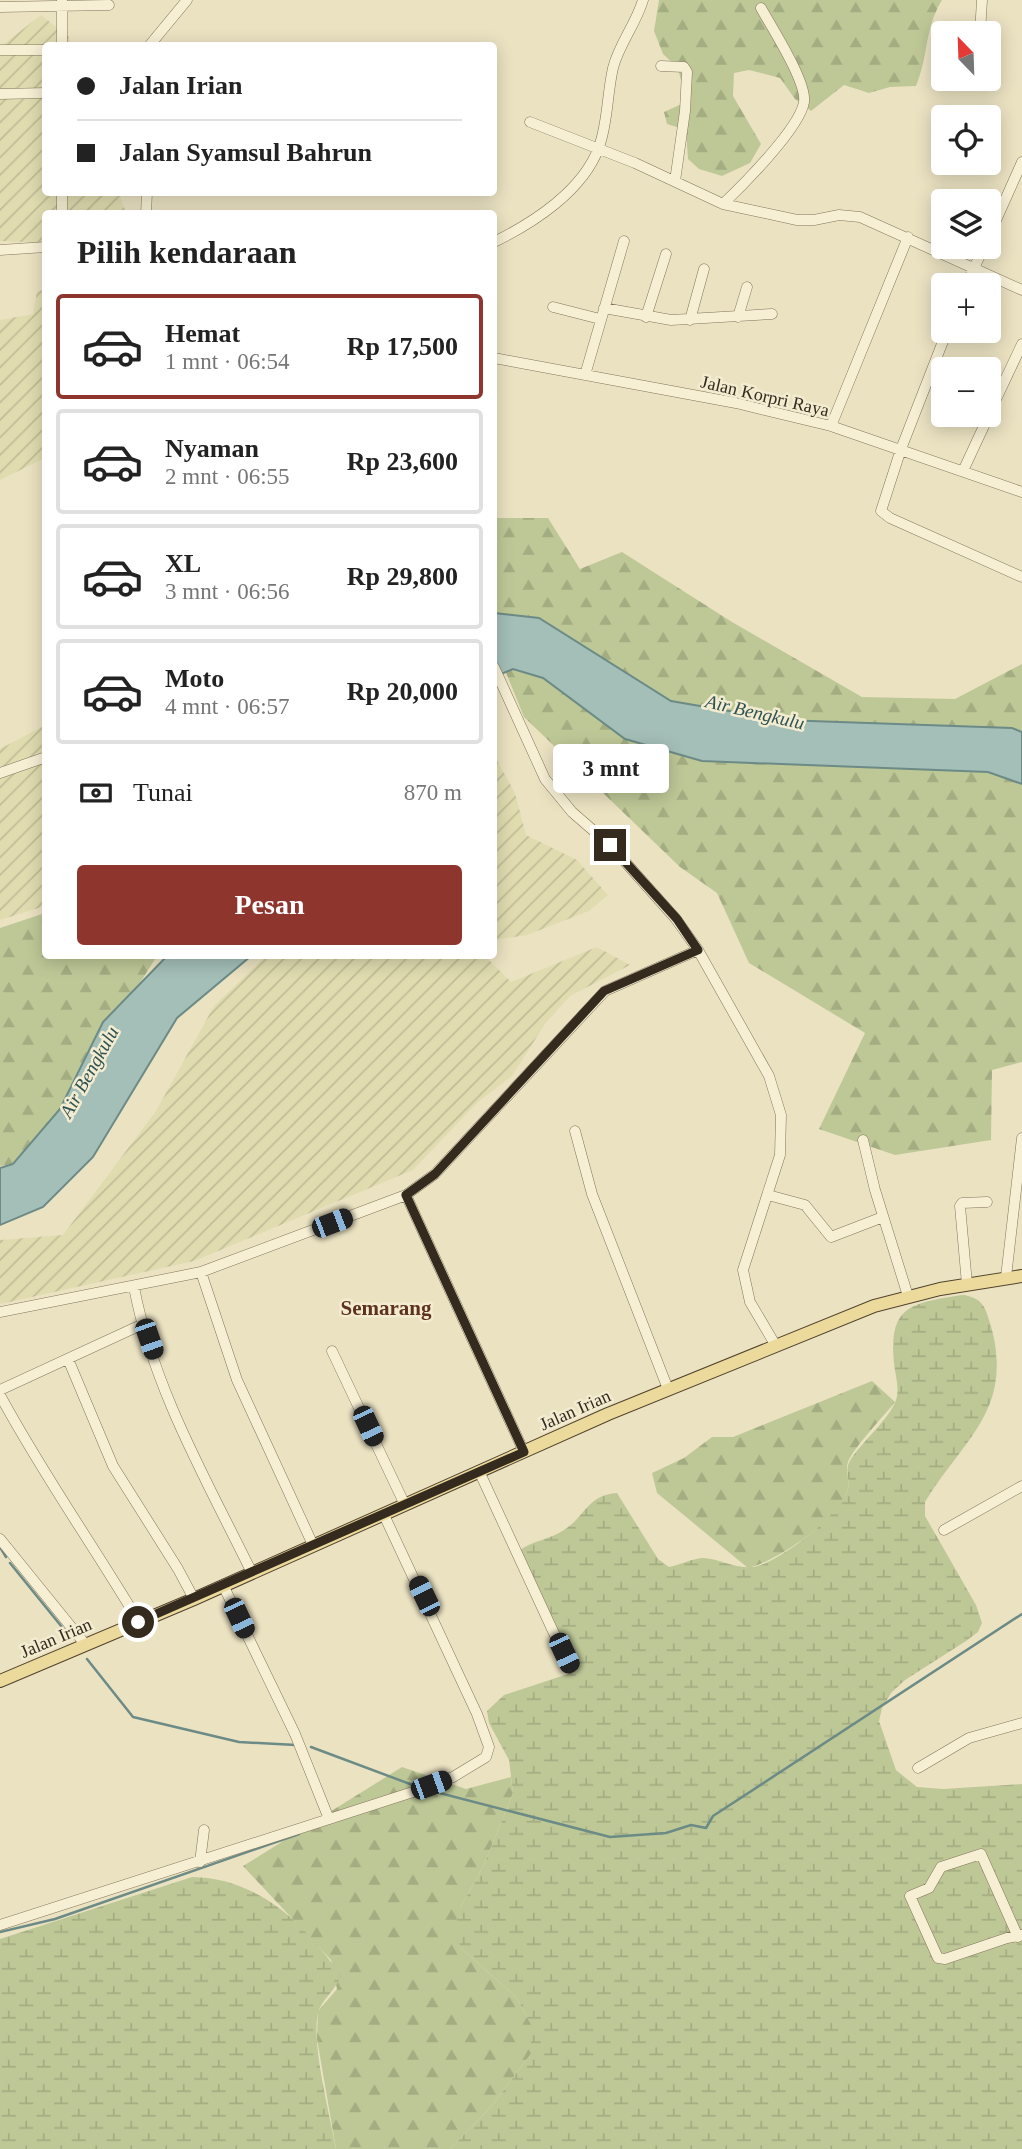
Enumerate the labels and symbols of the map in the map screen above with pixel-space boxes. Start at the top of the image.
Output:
north arrow [931,21,1001,91]
street label: Jalan Korpri Raya [699,372,831,420]
water label: Air Bengkulu [702,690,806,734]
callout: 3 mnt [552,744,668,792]
route end [594,829,626,861]
water label: Air Bengkulu [54,1023,123,1123]
car [309,1206,356,1240]
district label: Semarang [341,1296,432,1320]
car [133,1316,166,1362]
street label: Jalan Irian [536,1386,614,1434]
car [350,1403,387,1449]
car [406,1573,443,1619]
car [221,1595,258,1641]
route start [122,1606,154,1638]
street label: Jalan Irian [17,1614,95,1662]
car [546,1630,583,1676]
car [408,1768,455,1802]

